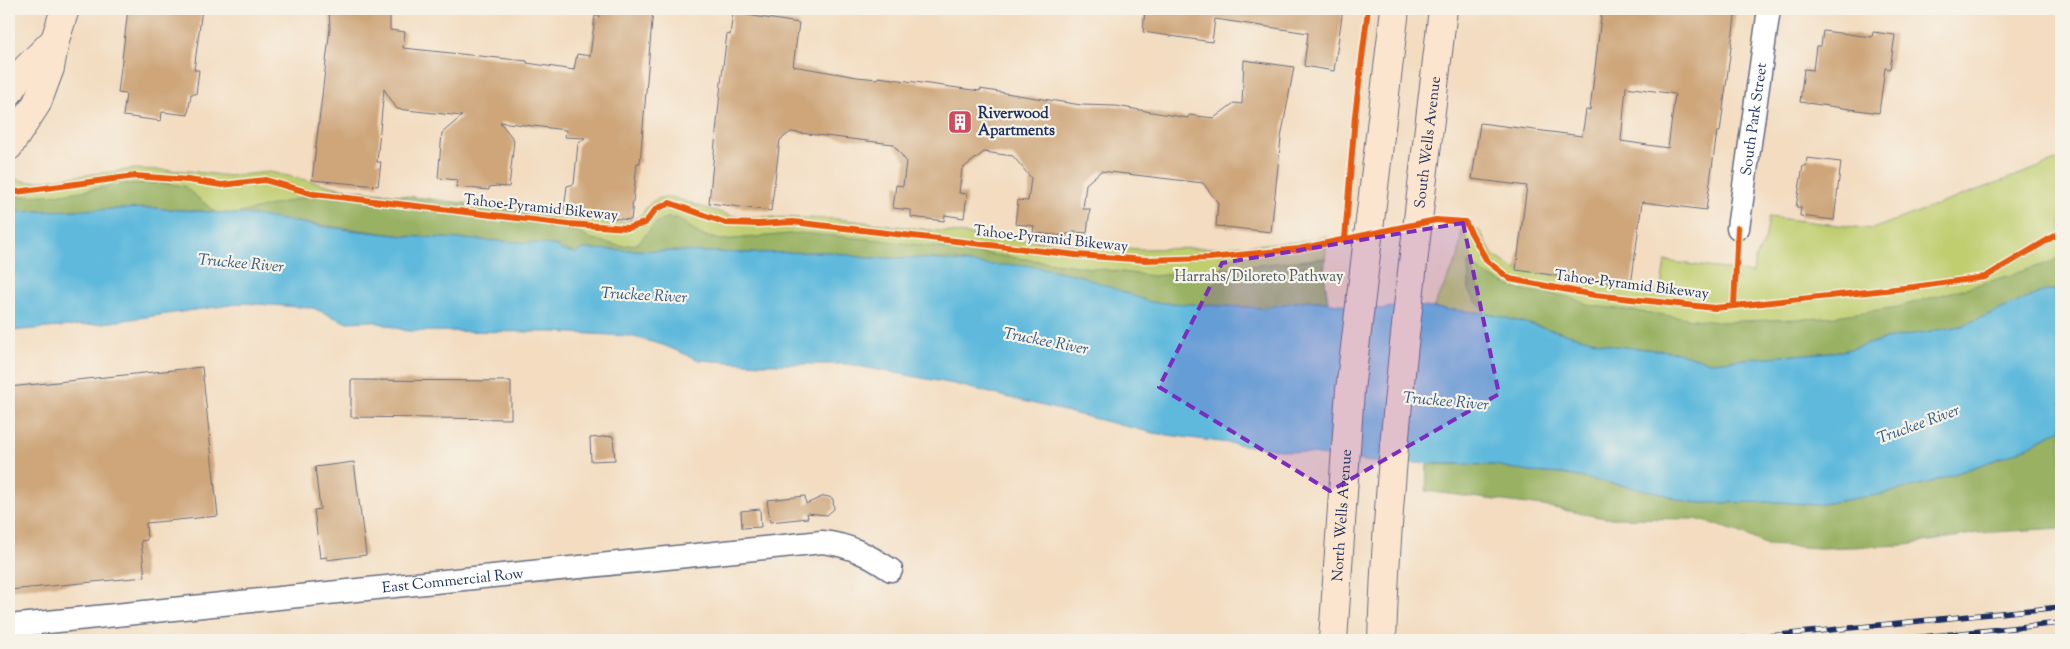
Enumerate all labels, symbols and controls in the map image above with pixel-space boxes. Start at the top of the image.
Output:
street label: South Park Street [1737,62,1773,177]
street label: South Wells Avenue [1410,75,1447,210]
place label: Riverwood Apartments [978,104,1055,142]
building icon: Riverwood Apartments [947,109,973,135]
street label: Tahoe-Pyramid Bikeway [462,190,620,227]
street label: Tahoe-Pyramid Bikeway [972,221,1130,258]
water label: Truckee River [197,249,285,280]
street label: Tahoe-Pyramid Bikeway [1553,266,1711,305]
park label: Harrahs/Diloreto Pathway [1175,267,1344,288]
water label: Truckee River [600,283,688,310]
water label: Truckee River [1001,323,1090,362]
water label: Truckee River [1402,387,1490,418]
water label: Truckee River [1874,400,1964,451]
street label: North Wells Avenue [1328,449,1358,582]
street label: East Commercial Row [381,564,525,599]

